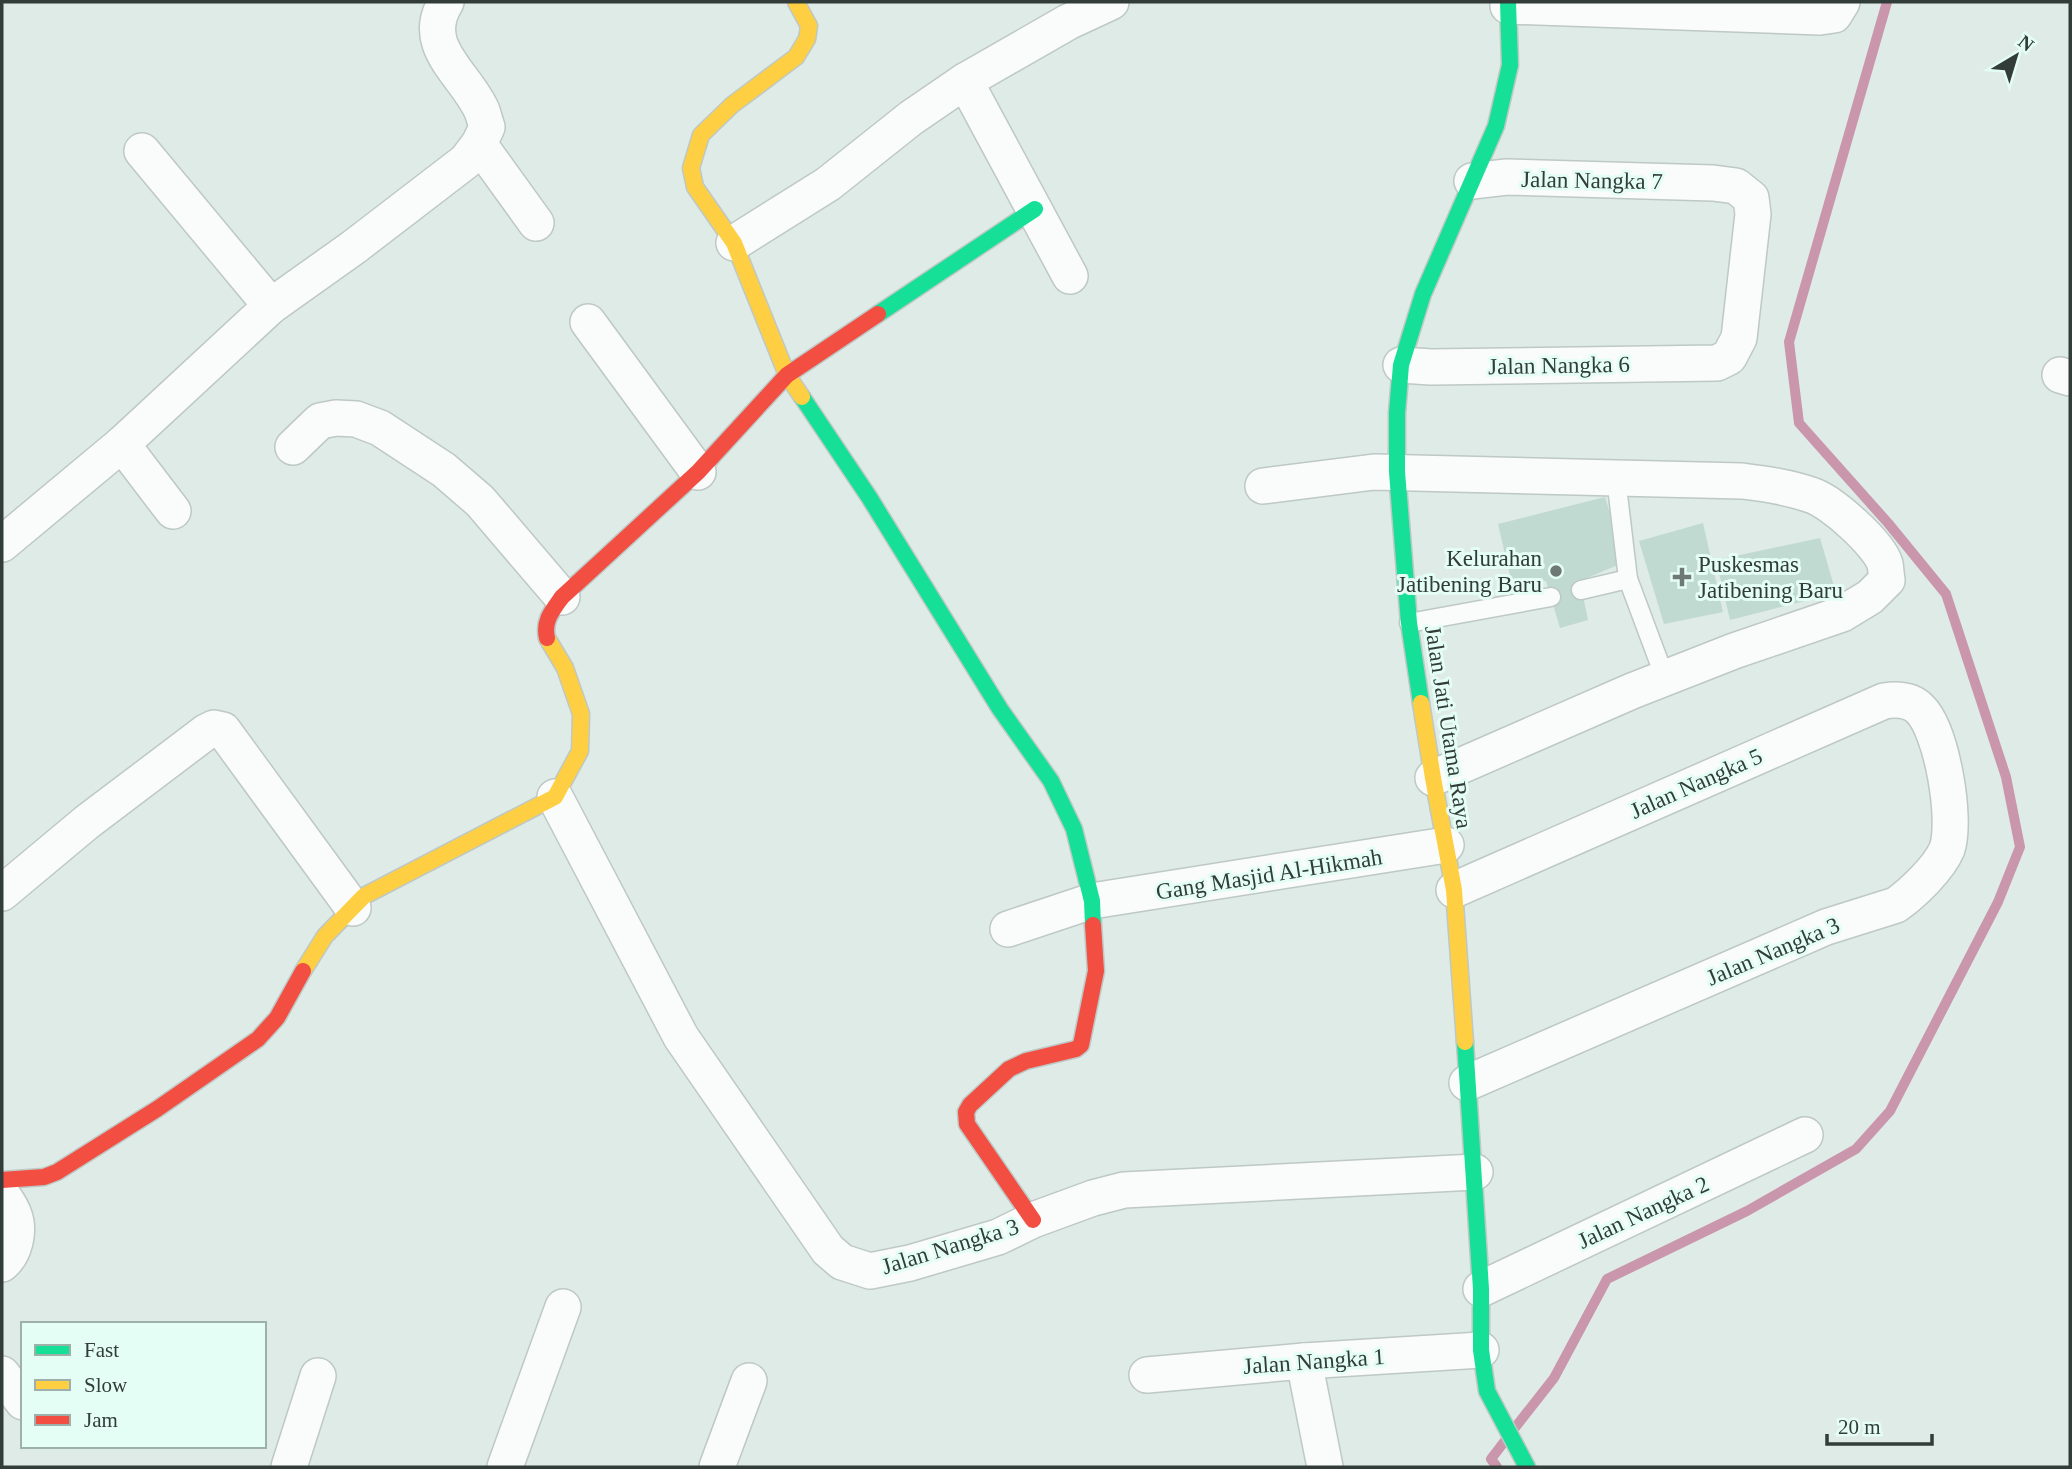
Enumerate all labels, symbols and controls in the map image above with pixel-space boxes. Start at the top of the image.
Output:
north arrow [1981,21,2051,91]
text: N [2014,30,2038,56]
street label: Jalan Nangka 7 [1521,167,1663,194]
street label: Jalan Nangka 6 [1488,352,1630,379]
place label: Kelurahan Jatibening Baru [1397,546,1542,597]
place label: Puskesmas Jatibening Baru [1698,552,1843,603]
marker: Kelurahan Jatibening Baru [1548,563,1564,579]
marker: Puskesmas Jatibening Baru [1672,567,1692,587]
street label: Jalan Jati Utama Raya [1420,624,1477,830]
street label: Jalan Nangka 5 [1626,743,1766,824]
street label: Gang Masjid Al-Hikmah [1154,844,1384,905]
street label: Jalan Nangka 3 [1703,912,1843,991]
street label: Jalan Nangka 2 [1574,1171,1713,1254]
street label: Jalan Nangka 3 [879,1214,1022,1279]
legend [21,1322,266,1448]
text: Fast [84,1338,119,1362]
street label: Jalan Nangka 1 [1242,1344,1386,1379]
text: Slow [84,1373,128,1397]
scale bar [1827,1402,1932,1446]
text: Jam [84,1408,118,1432]
text: 20 m [1838,1415,1881,1439]

